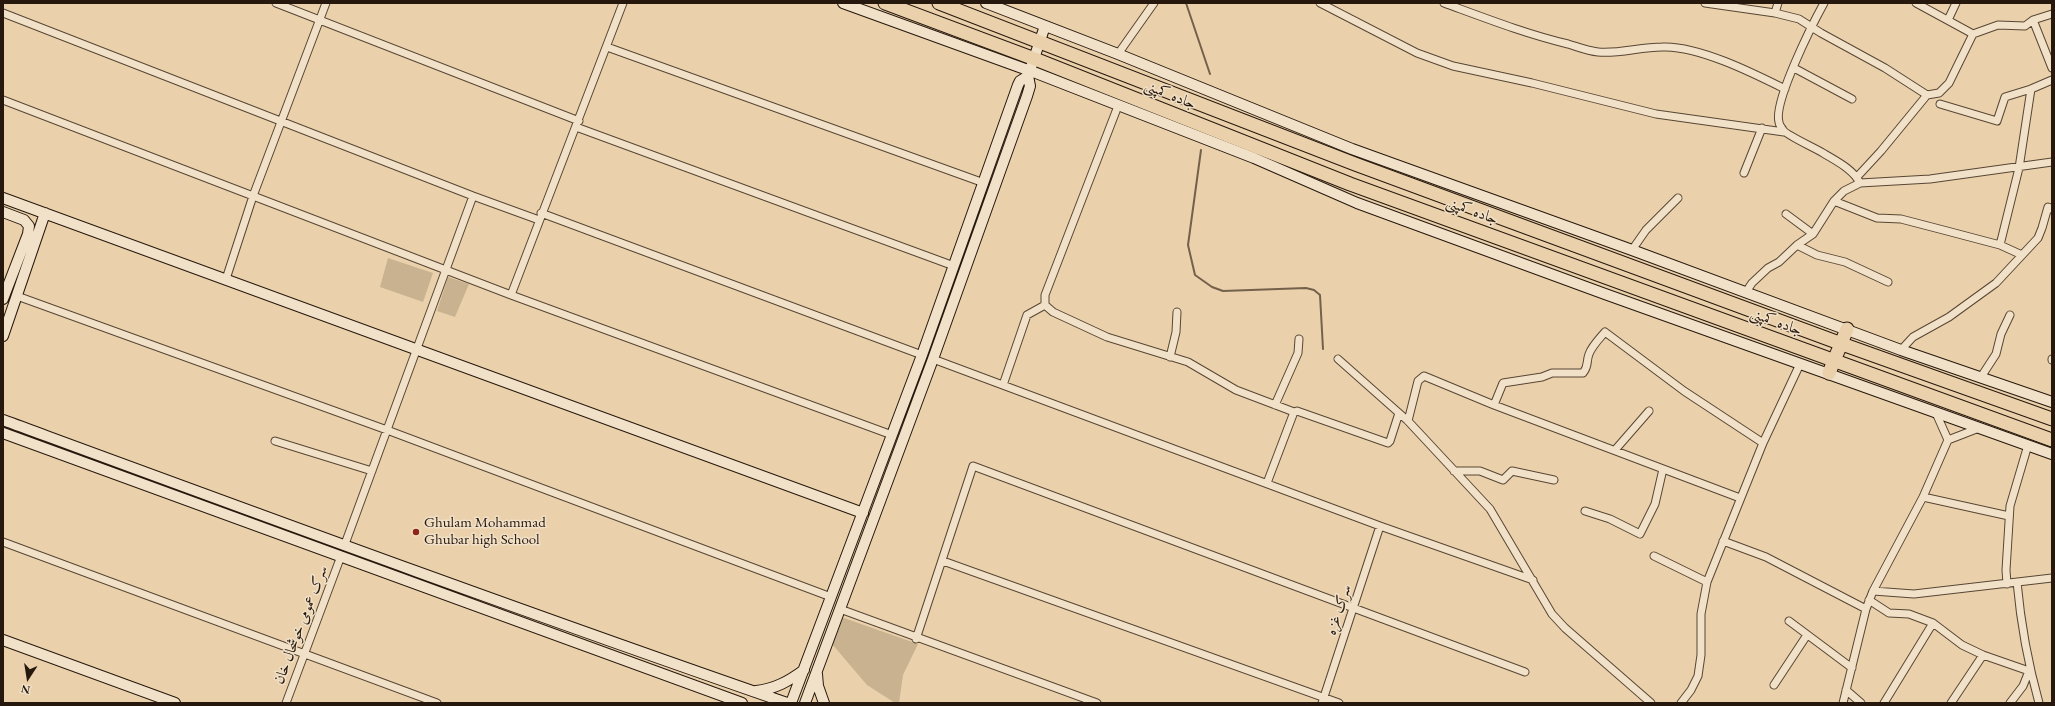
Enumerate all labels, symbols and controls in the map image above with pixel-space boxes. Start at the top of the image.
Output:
street label: جاده کمپنی [1142,77,1198,113]
street label: جاده کمپنی [1444,193,1500,229]
street label: جاده کمپنی [1748,304,1804,340]
place label: Ghulam Mohammad Ghubar high School [424,514,546,549]
marker: Ghulam Mohammad Ghubar high School [411,527,421,537]
street label: سرک عمومی خوشحال خان [270,563,332,687]
street label: سرک غزه [1322,582,1356,638]
north arrow [8,658,48,698]
text: N [20,682,31,698]

